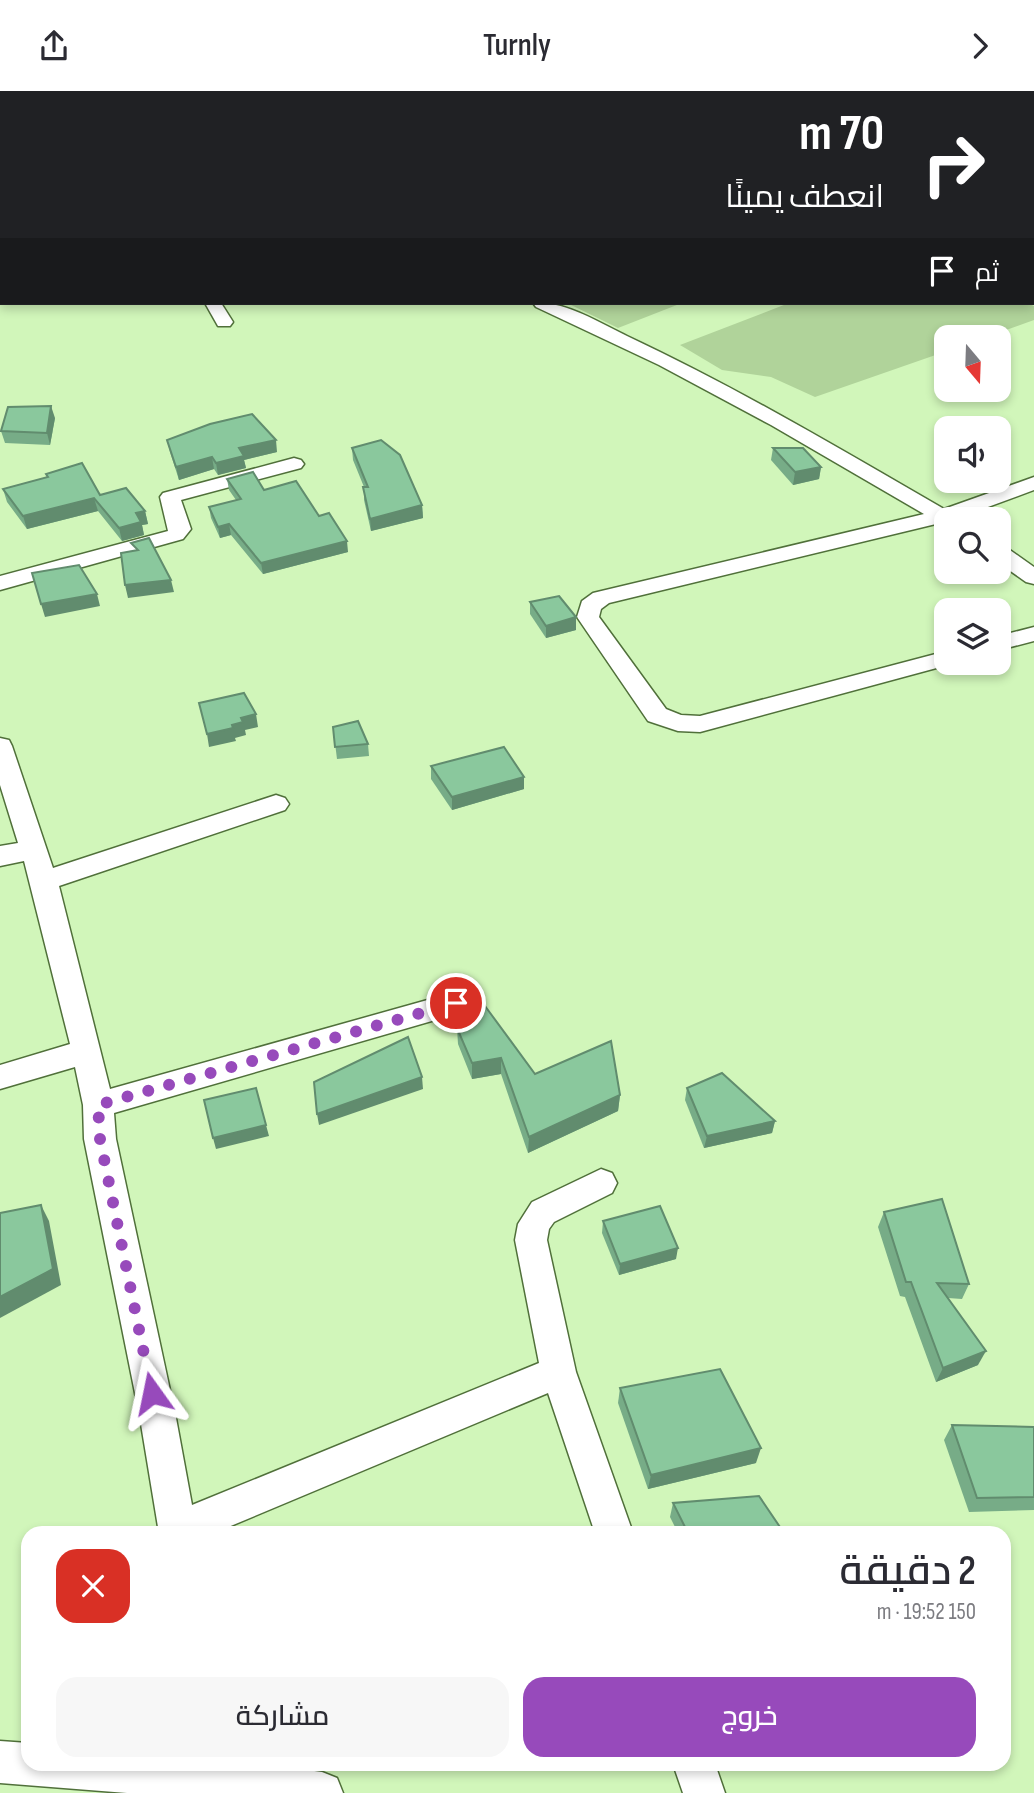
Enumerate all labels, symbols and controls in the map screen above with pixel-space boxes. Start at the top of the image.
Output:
text: Turnly [483,26,551,65]
icon: share [35,27,73,65]
icon: forward [961,27,999,65]
text: 70 m [799,105,884,164]
icon: right [908,119,999,210]
text: انعطف يمينًا [725,178,884,217]
icon: arrive [923,252,961,290]
text: ثم [975,258,999,289]
north arrow [934,325,1012,403]
map controls [934,325,1011,675]
button: sound [934,416,1011,493]
button: search [934,507,1011,584]
button: layers [934,598,1011,675]
pin [426,973,486,1033]
icon: arrive [437,984,475,1022]
position arrow [115,1356,189,1430]
text: 2 دقيقة [840,1546,976,1597]
button: close [56,1549,130,1623]
text: 150 m · 19:52 [877,1598,976,1626]
button: مشاركة [56,1677,509,1757]
button: خروج [523,1677,976,1757]

